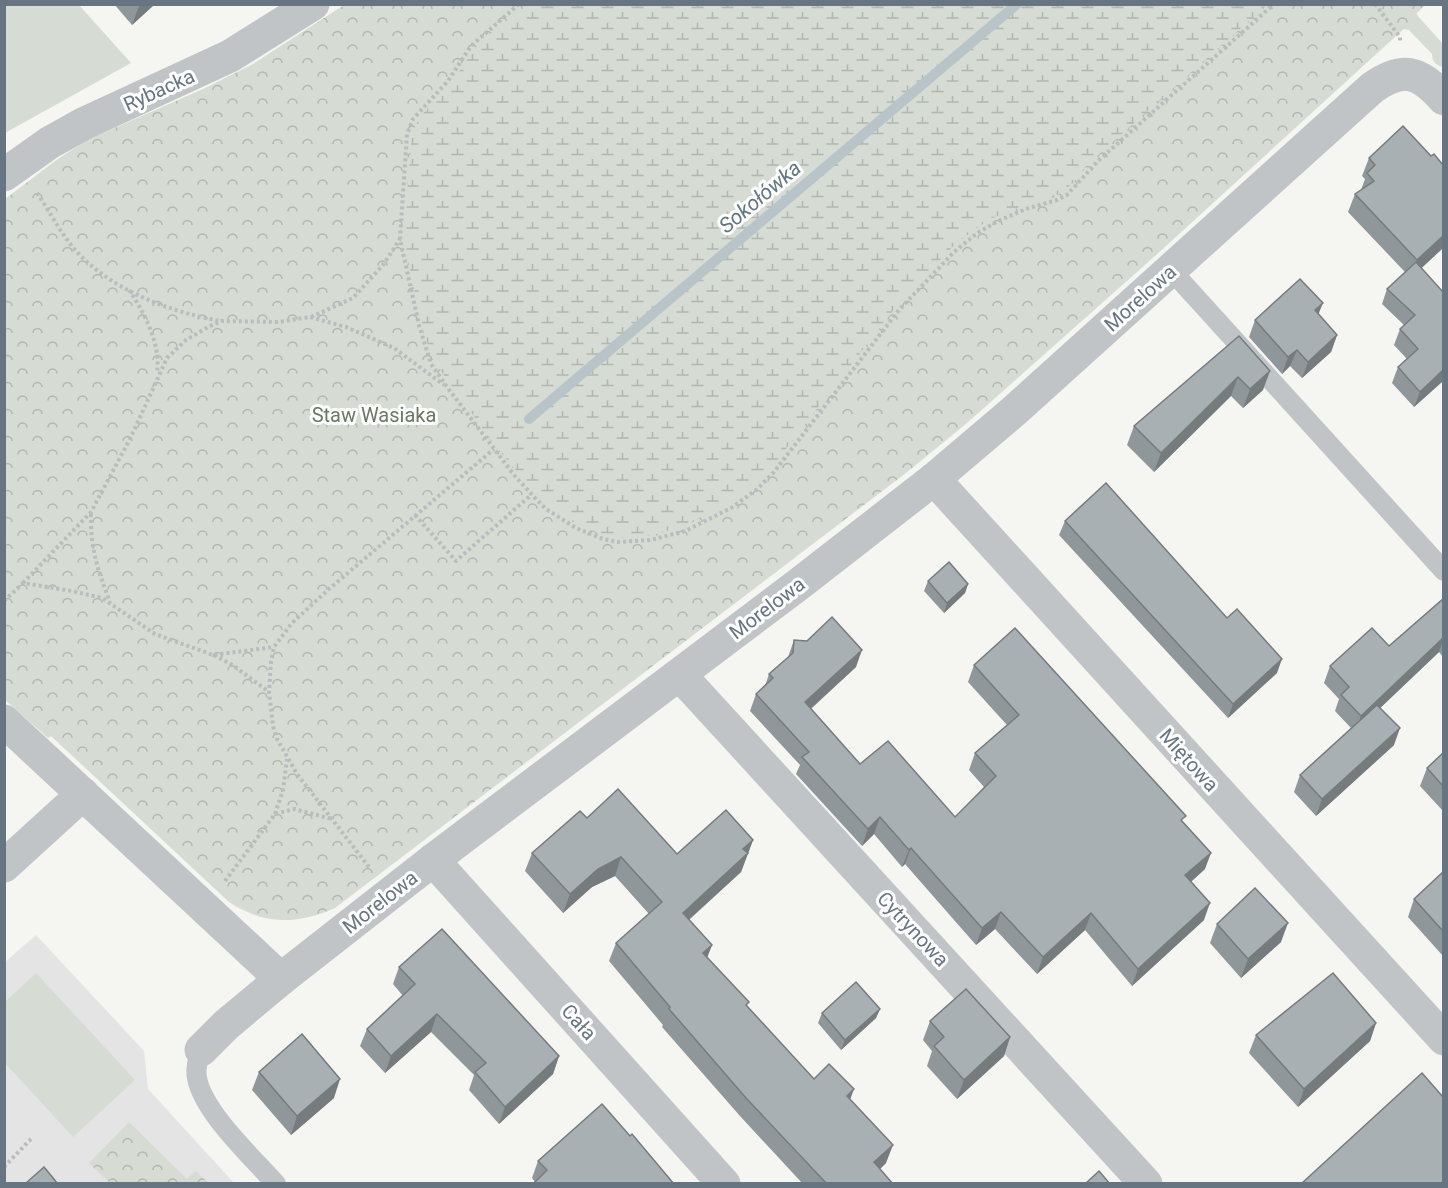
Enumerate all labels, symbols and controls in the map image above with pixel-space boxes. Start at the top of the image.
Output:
street label: Rybacka [120,64,198,116]
water label: Sokołówka [714,156,806,238]
street label: Morelowa [1099,260,1181,336]
park label: Staw Wasiaka [312,403,436,427]
street label: Morelowa [725,572,809,644]
street label: Miętowa [1154,724,1224,796]
street label: Morelowa [338,865,422,939]
street label: Cytrynowa [872,887,954,971]
street label: Cała [557,999,601,1045]

